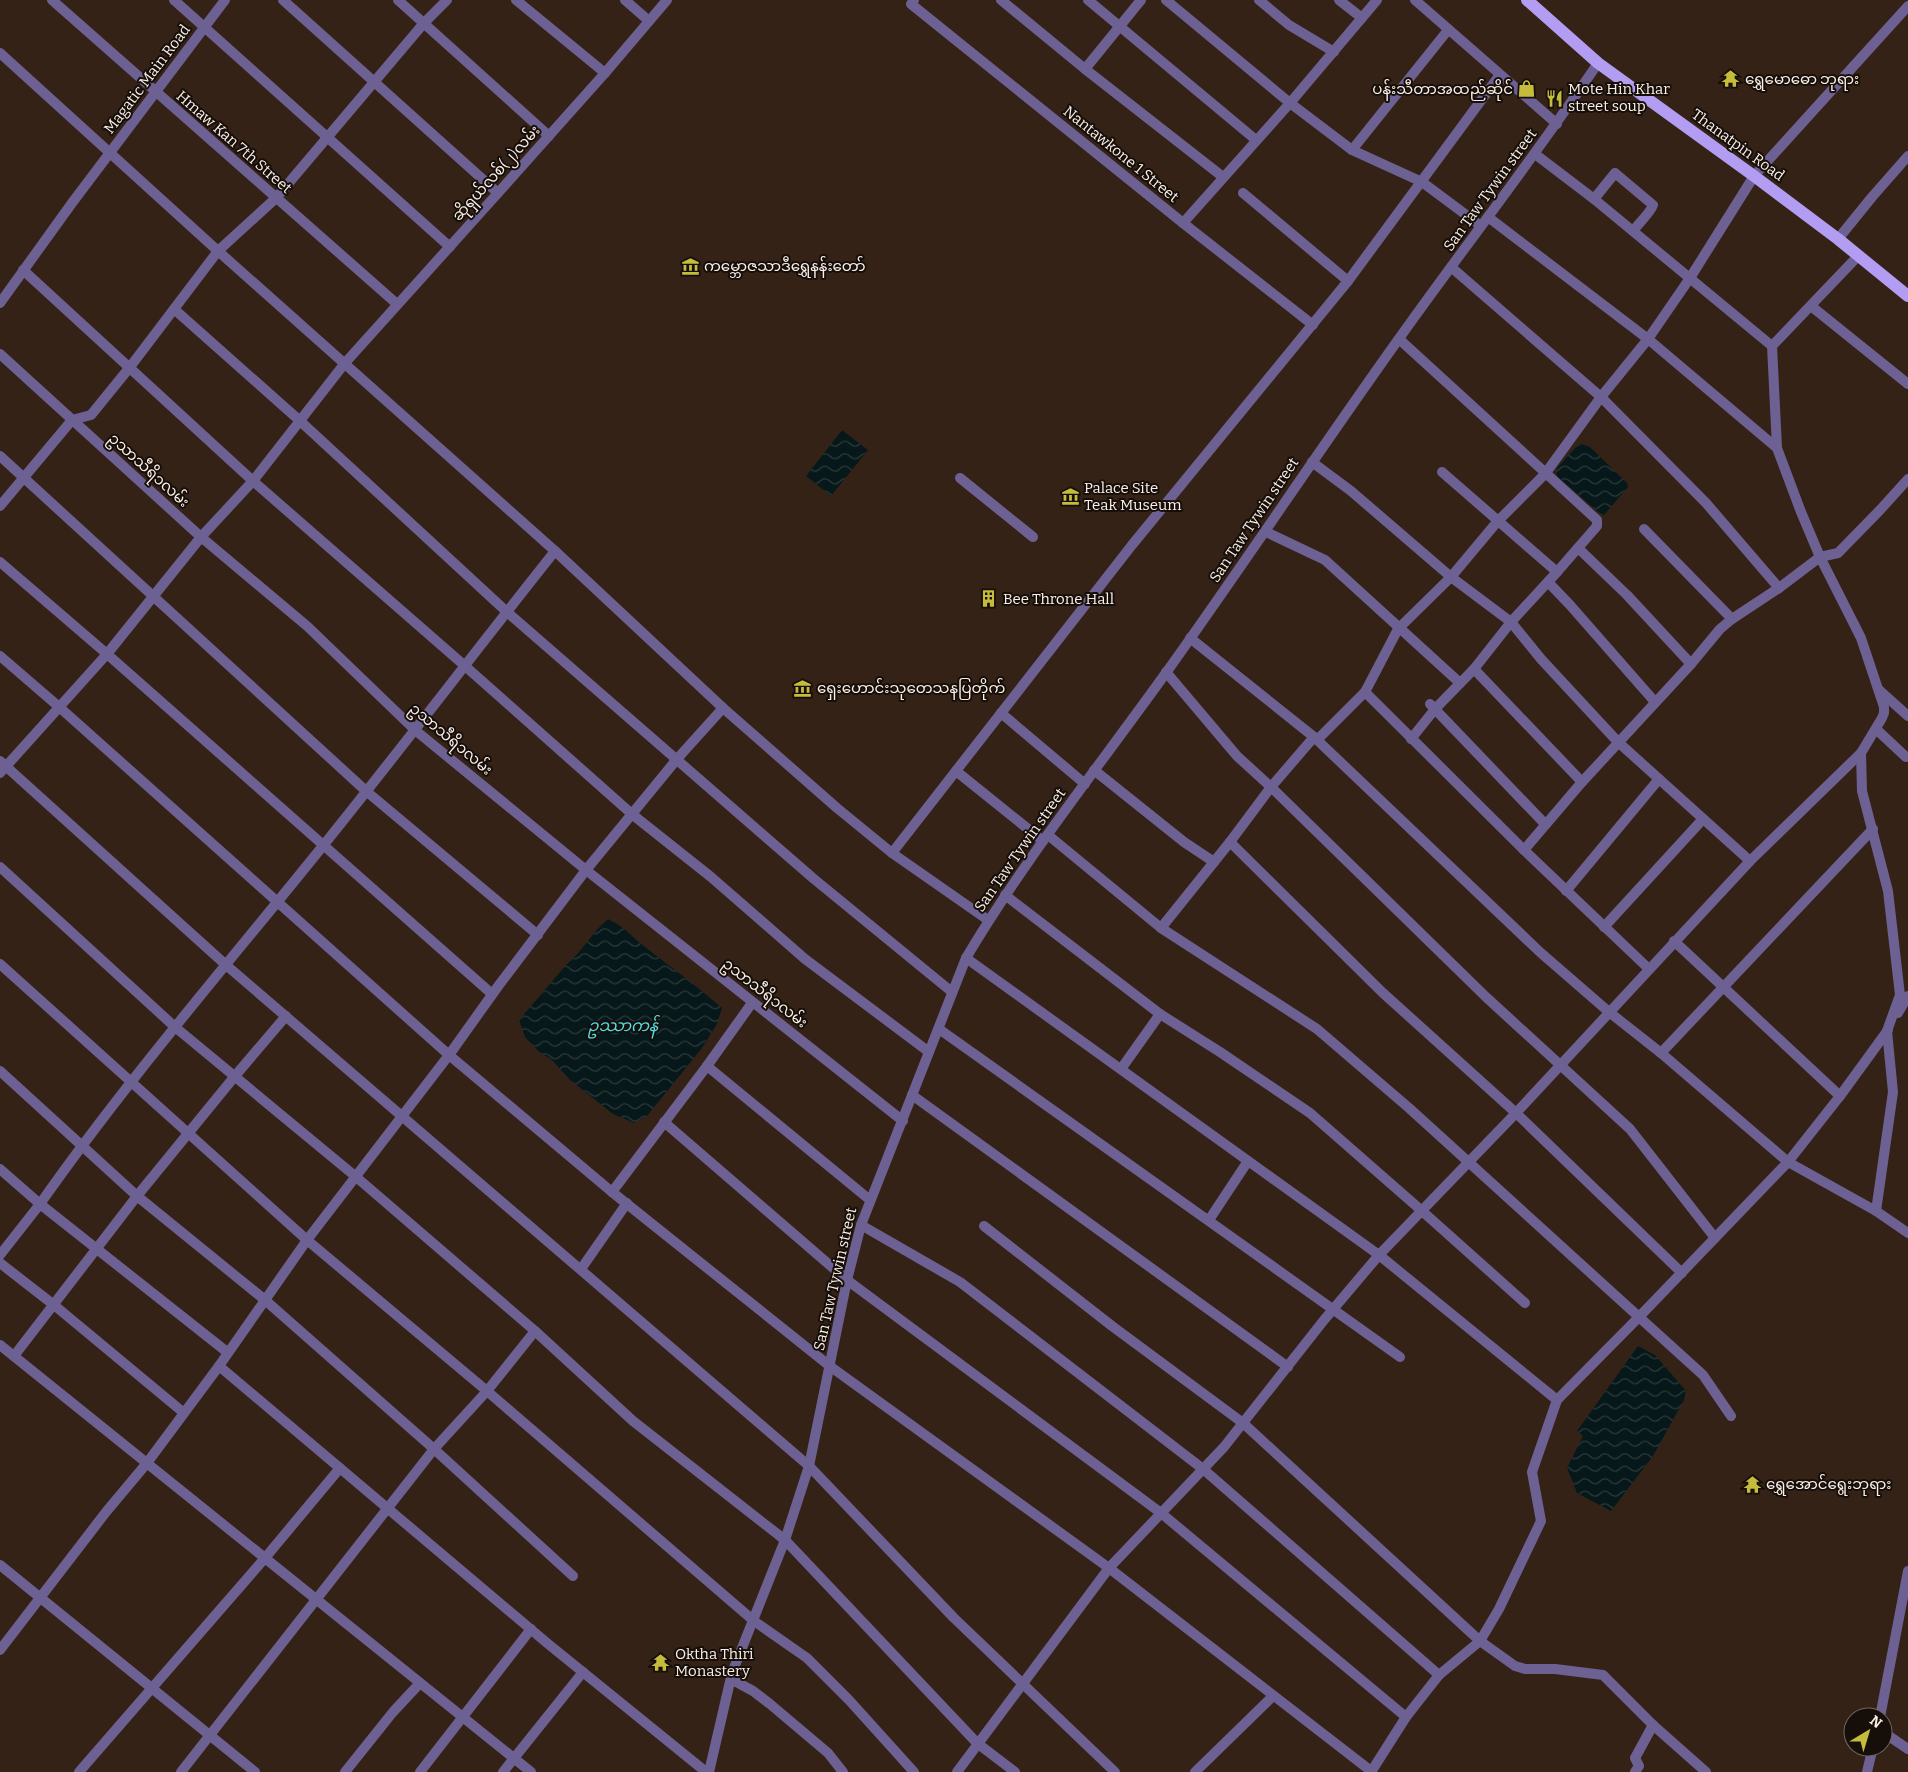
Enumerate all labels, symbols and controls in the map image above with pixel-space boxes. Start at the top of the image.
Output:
street label: Magatic Main Road [100,21,194,137]
temple icon: ရွှေမောဓော ဘုရား [1721,69,1741,89]
place label: ရွှေမောဓော ဘုရား [1745,70,1859,91]
place label: ပန်းသီတာအထည်ဆိုင် [1372,79,1513,101]
shop icon: ပန်းသီတာအထည်ဆိုင် [1517,79,1537,99]
place label: Mote Hin Khar street soup [1568,80,1670,115]
street label: Hmaw Kan 7th Street [173,87,296,197]
restaurant icon: Mote Hin Khar street soup [1544,88,1564,108]
street label: Nantawkone 1 Street [1060,102,1183,206]
street label: Thanatpin Road [1688,105,1788,185]
street label: ဆိုရှယ်လစ်(၂)လမ်း [448,121,546,227]
street label: San Taw Tywin street [1440,125,1541,255]
museum icon: ကမ္ဘောဇသာဒီရွှေနန်းတော် [680,256,700,276]
place label: ကမ္ဘောဇသာဒီရွှေနန်းတော် [704,256,866,278]
street label: ဥသာသီရိ၁လမ်း [103,428,194,513]
street label: San Taw Tywin street [1206,454,1303,586]
place label: Palace Site Teak Museum [1084,479,1182,514]
museum icon: Palace Site Teak Museum [1060,487,1080,507]
building icon: Bee Throne Hall [979,589,999,609]
place label: Bee Throne Hall [1003,590,1114,608]
museum icon: ရှေးဟောင်းသုတေသနပြတိုက် [793,678,813,698]
place label: ရှေးဟောင်းသုတေသနပြတိုက် [817,678,1005,700]
street label: ဥသာသီရိ၁လမ်း [404,698,497,781]
street label: San Taw Tywin street [971,784,1070,915]
street label: ဥသာသီရိ၁လမ်း [717,954,812,1034]
water label: ဥဿာကန် [588,1014,661,1039]
street label: San Taw Tywin street [810,1205,860,1352]
temple icon: ရွှေအောင်ရွေးဘုရား [1742,1474,1762,1494]
place label: ရွှေအောင်ရွေးဘုရား [1766,1474,1891,1496]
place label: Oktha Thiri Monastery [675,1645,754,1680]
temple icon: Oktha Thiri Monastery [651,1653,671,1673]
north arrow [1843,1707,1893,1757]
text: N [1866,1712,1885,1732]

